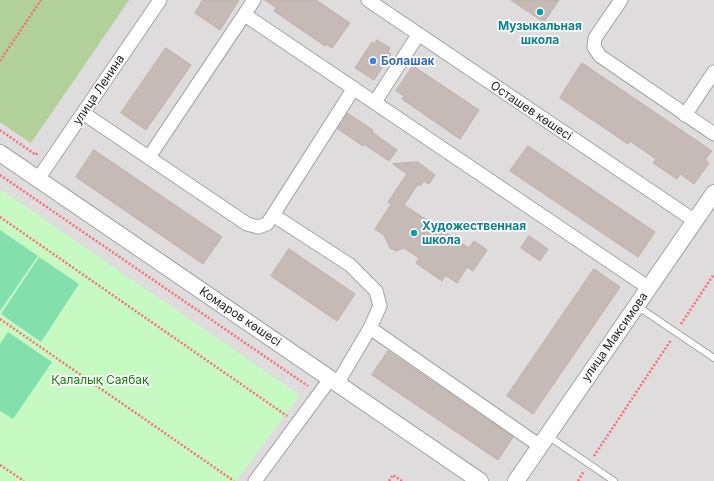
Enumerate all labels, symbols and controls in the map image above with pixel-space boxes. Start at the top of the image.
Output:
marker: Музыкальная школа [535,7,545,17]
place label: Музыкальная школа [498,19,582,47]
street label: улица Ленина [70,52,128,128]
place label: Болашак [381,54,435,68]
marker: Болашак [368,56,378,66]
street label: Осташев көшесі [487,78,575,144]
place label: Художественная школа [422,219,526,247]
marker: Художественная школа [409,228,419,238]
street label: Комаров көшесі [196,284,284,350]
street label: улица Максимова [579,290,651,384]
park label: Қалалық Саябақ [51,373,149,387]

